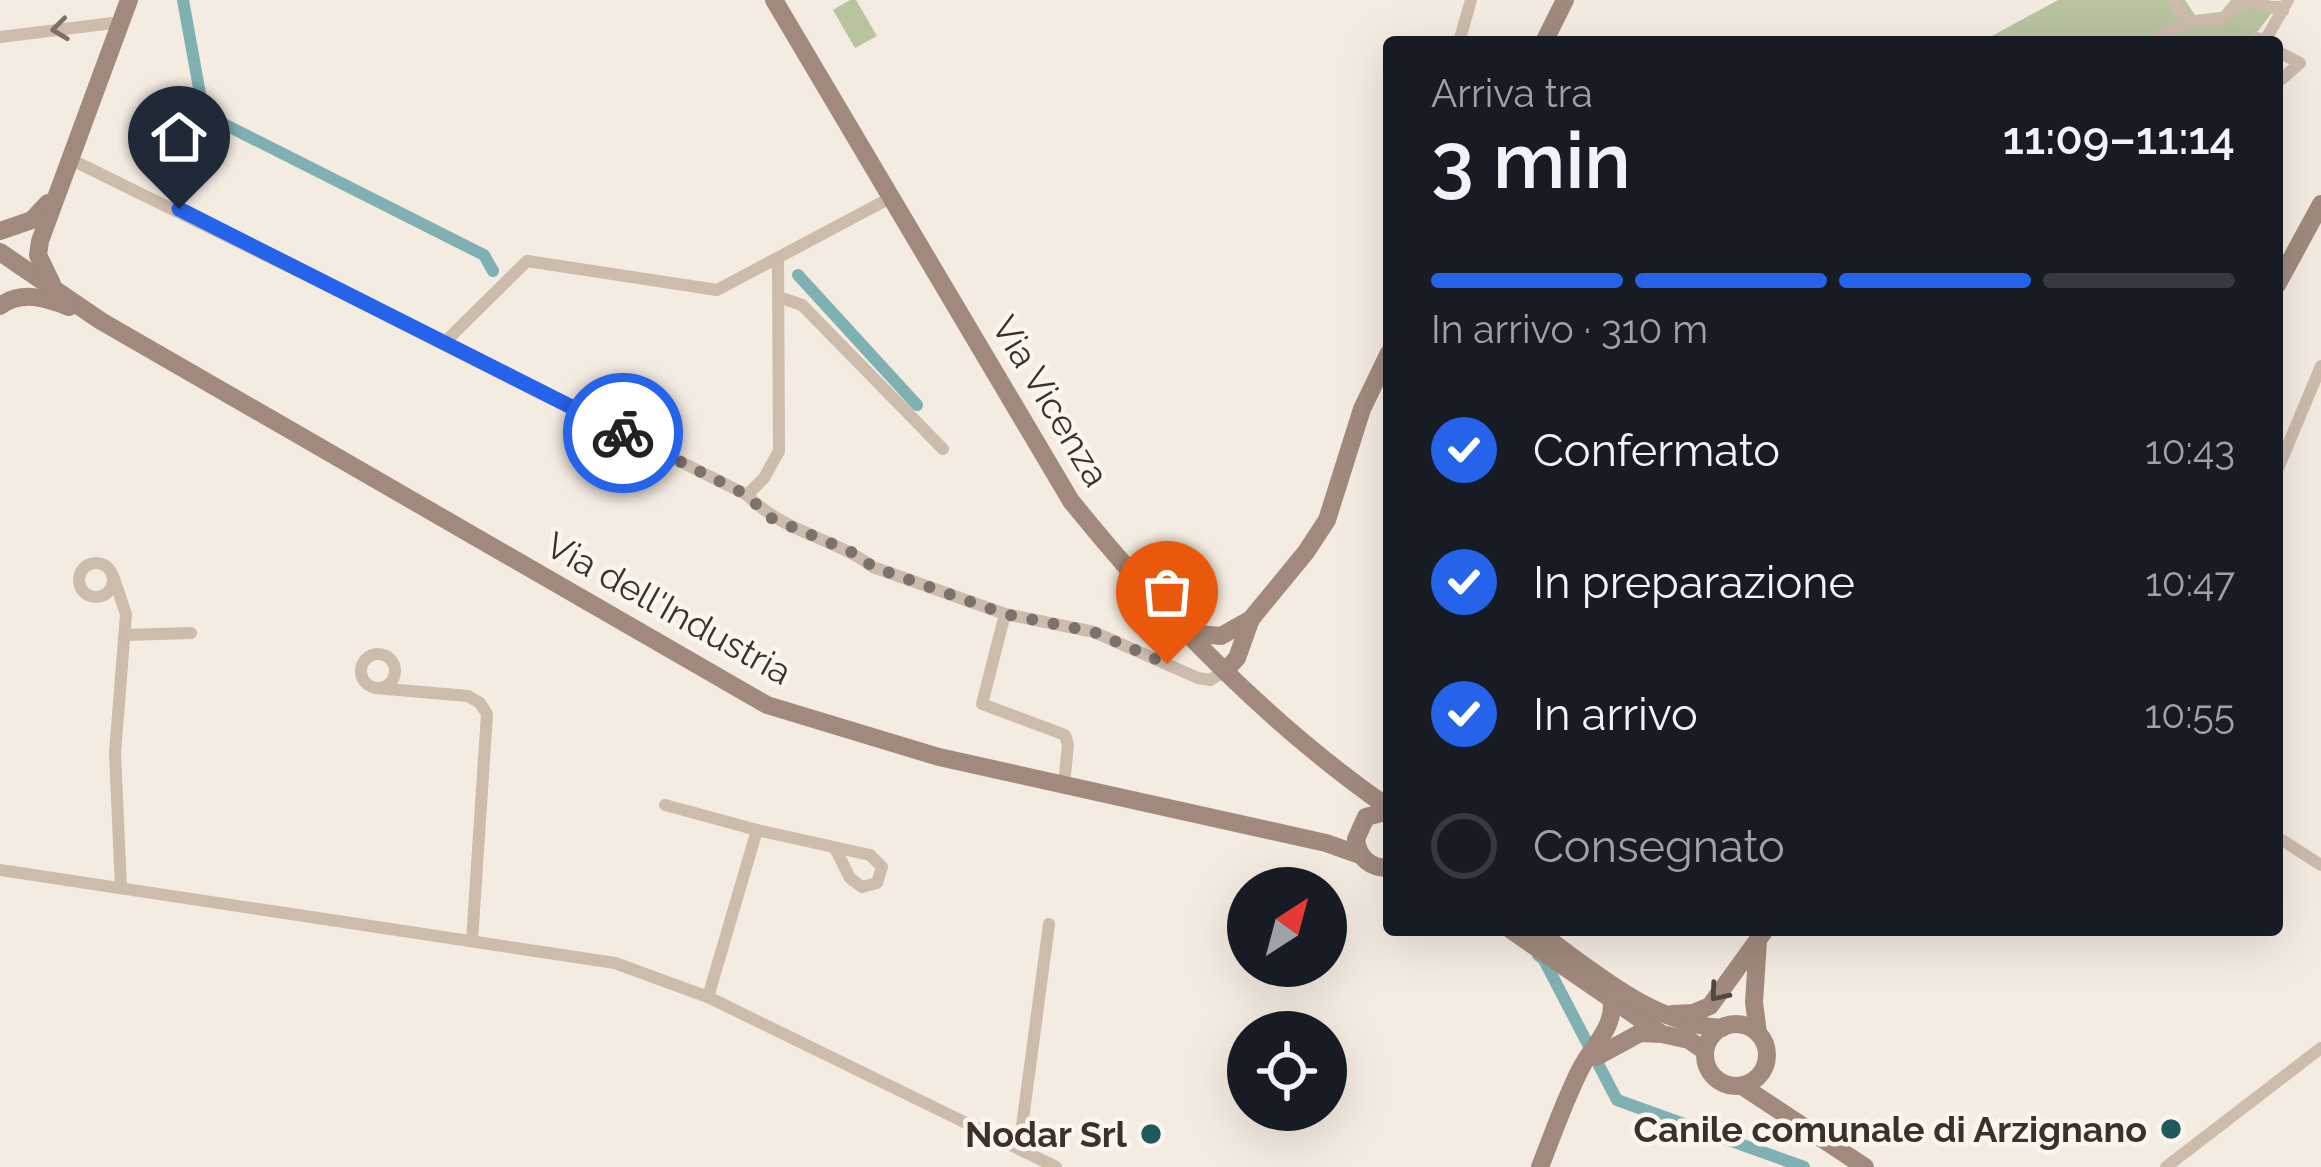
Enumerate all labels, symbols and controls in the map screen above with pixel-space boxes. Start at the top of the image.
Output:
one-way arrow [50,16,70,42]
text: Arriva tra [1431,70,1593,116]
pin [128,86,230,209]
icon: home [146,104,212,170]
text: 11:09–11:14 [2003,112,2235,165]
text: 3 min [1431,115,1631,206]
text: In arrivo · 310 m [1431,306,1708,352]
street label: Via Vicenza [984,308,1118,494]
courier [563,373,683,493]
icon: bike [590,400,656,466]
icon: check [1431,417,1497,483]
text: Confermato [1533,424,1780,477]
text: 10:43 [2145,427,2235,473]
street label: Via dell'Industria [539,523,799,693]
pin [1116,541,1218,664]
icon: check [1431,549,1497,615]
text: In preparazione [1533,556,1855,609]
icon: bag [1134,559,1200,625]
text: 10:47 [2145,559,2235,605]
icon: check [1431,681,1497,747]
text: In arrivo [1533,688,1698,741]
text: 10:55 [2145,691,2235,737]
text: Consegnato [1533,820,1785,873]
north arrow [1227,867,1347,987]
map controls [1227,867,1347,1131]
one-way arrow [1710,979,1732,1001]
button: locate [1227,1011,1347,1131]
place label: Canile comunale di Arzignano [1634,1108,2147,1150]
place label: Nodar Srl [965,1113,1128,1155]
marker: Canile comunale di Arzignano [2158,1116,2184,1142]
marker: Nodar Srl [1138,1121,1164,1147]

